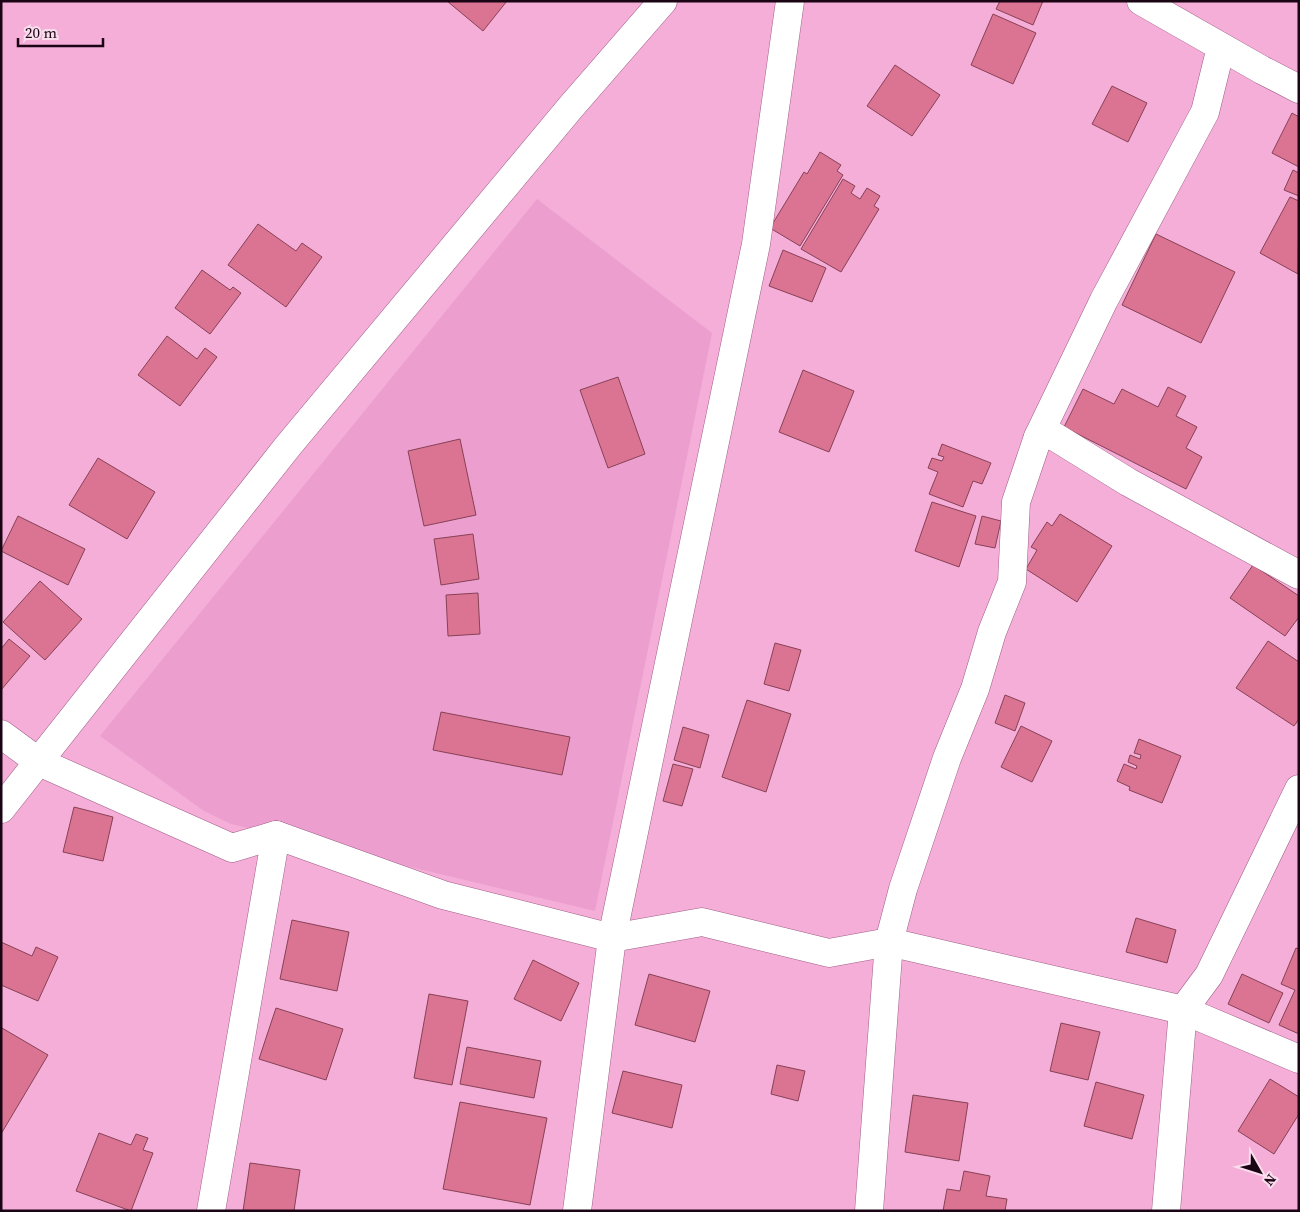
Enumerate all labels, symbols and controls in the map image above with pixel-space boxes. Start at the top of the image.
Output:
scale bar [18,15,102,47]
text: 20 m [25,22,57,43]
north arrow [1235,1147,1285,1197]
text: N [1259,1170,1281,1190]

